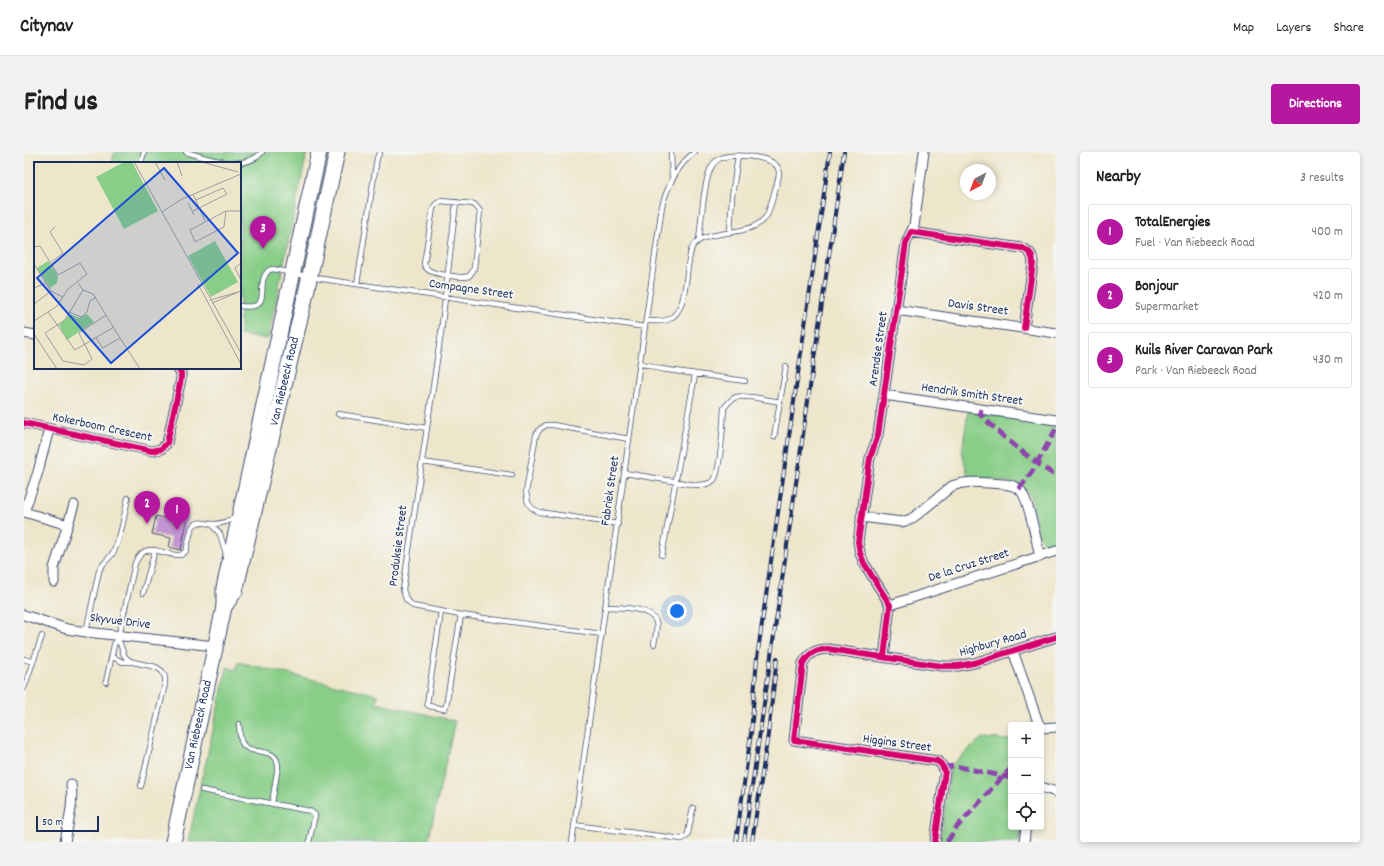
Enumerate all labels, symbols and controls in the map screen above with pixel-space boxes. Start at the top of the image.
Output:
text: Citynav [20,14,73,41]
text: Map [1233,18,1254,38]
text: Layers [1276,18,1311,38]
text: Share [1333,18,1364,38]
text: Find us [24,84,98,124]
button: Directions [1271,84,1360,124]
inset map [34,162,241,369]
north arrow [960,164,996,200]
text: Nearby [1096,166,1140,190]
text: 3 results [1300,169,1344,188]
text: TotalEnergies [1135,212,1211,234]
pin: 3 [250,216,276,249]
text: 1 [1109,223,1111,242]
text: 400 m [1312,223,1343,242]
text: Fuel · Van Riebeeck Road [1135,234,1255,253]
street label: Compagne Street [427,275,515,305]
text: Bonjour [1135,276,1178,298]
text: 2 [1107,287,1113,306]
text: 420 m [1313,287,1343,306]
street label: Davis Street [947,294,1010,322]
text: Supermarket [1135,298,1199,317]
street label: Arendse Street [864,310,894,388]
street label: Van Riebeeck Road [265,335,305,428]
text: Kuils River Caravan Park [1135,340,1273,362]
text: 3 [1107,351,1113,370]
text: 430 m [1313,351,1343,370]
text: Park · Van Riebeeck Road [1135,362,1257,381]
street label: Hendrik Smith Street [920,378,1024,412]
street label: Kokerboom Crescent [51,408,154,448]
street label: Fabriek Street [597,455,625,527]
pin: 2 [134,491,160,524]
pin: 1 [164,497,190,530]
street label: Produksie Street [385,504,413,588]
street label: De la Cruz Street [926,544,1012,588]
your location [667,601,687,621]
street label: Skyvue Drive [89,609,152,635]
street label: Highbury Road [957,625,1029,663]
street label: Van Riebeeck Road [180,678,217,771]
map controls [1008,722,1044,830]
button: + [1008,722,1044,758]
street label: Higgins Street [862,730,933,758]
button: − [1008,758,1044,794]
button: locate [1008,794,1044,830]
scale bar [36,814,99,833]
text: 50 m [42,815,63,831]

